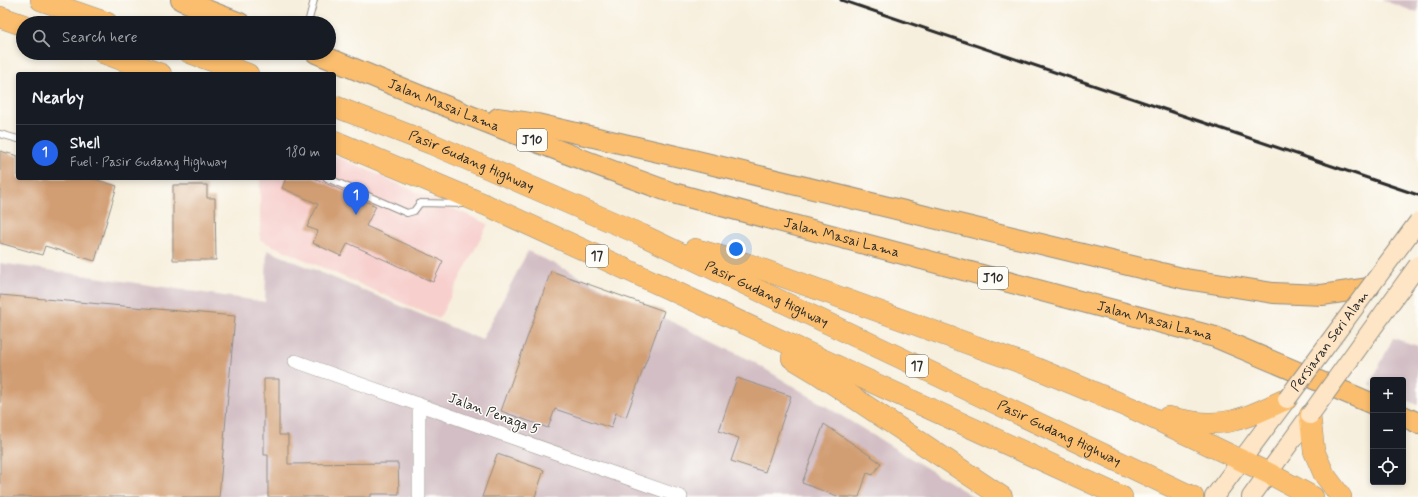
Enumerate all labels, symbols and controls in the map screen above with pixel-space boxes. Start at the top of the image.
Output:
search box [16,16,336,60]
icon: search [30,27,52,49]
text: Search here [62,28,138,48]
street label: Jalan Masai Lama [385,75,502,136]
text: Nearby [32,87,84,109]
street label: Pasir Gudang Highway [406,127,537,196]
road number: J10 [517,129,547,151]
text: Shell [70,134,100,154]
text: 1 [42,144,48,161]
text: 180 m [285,144,320,161]
text: Fuel · Pasir Gudang Highway [70,154,227,171]
pin: 1 [343,182,369,215]
street label: Jalan Masai Lama [782,214,901,262]
your location [726,239,746,259]
road number: 17 [586,245,608,267]
street label: Pasir Gudang Highway [702,257,831,331]
road number: J10 [978,267,1008,289]
street label: Persiaran Seri Alam [1287,287,1373,395]
street label: Jalan Masai Lama [1095,297,1215,345]
road number: 17 [906,355,928,377]
map controls [1370,377,1406,485]
button: + [1370,377,1406,413]
street label: Jalan Penaga 5 [445,389,542,440]
street label: Pasir Gudang Highway [994,396,1124,471]
button: − [1370,413,1406,449]
button: locate [1370,449,1406,485]

